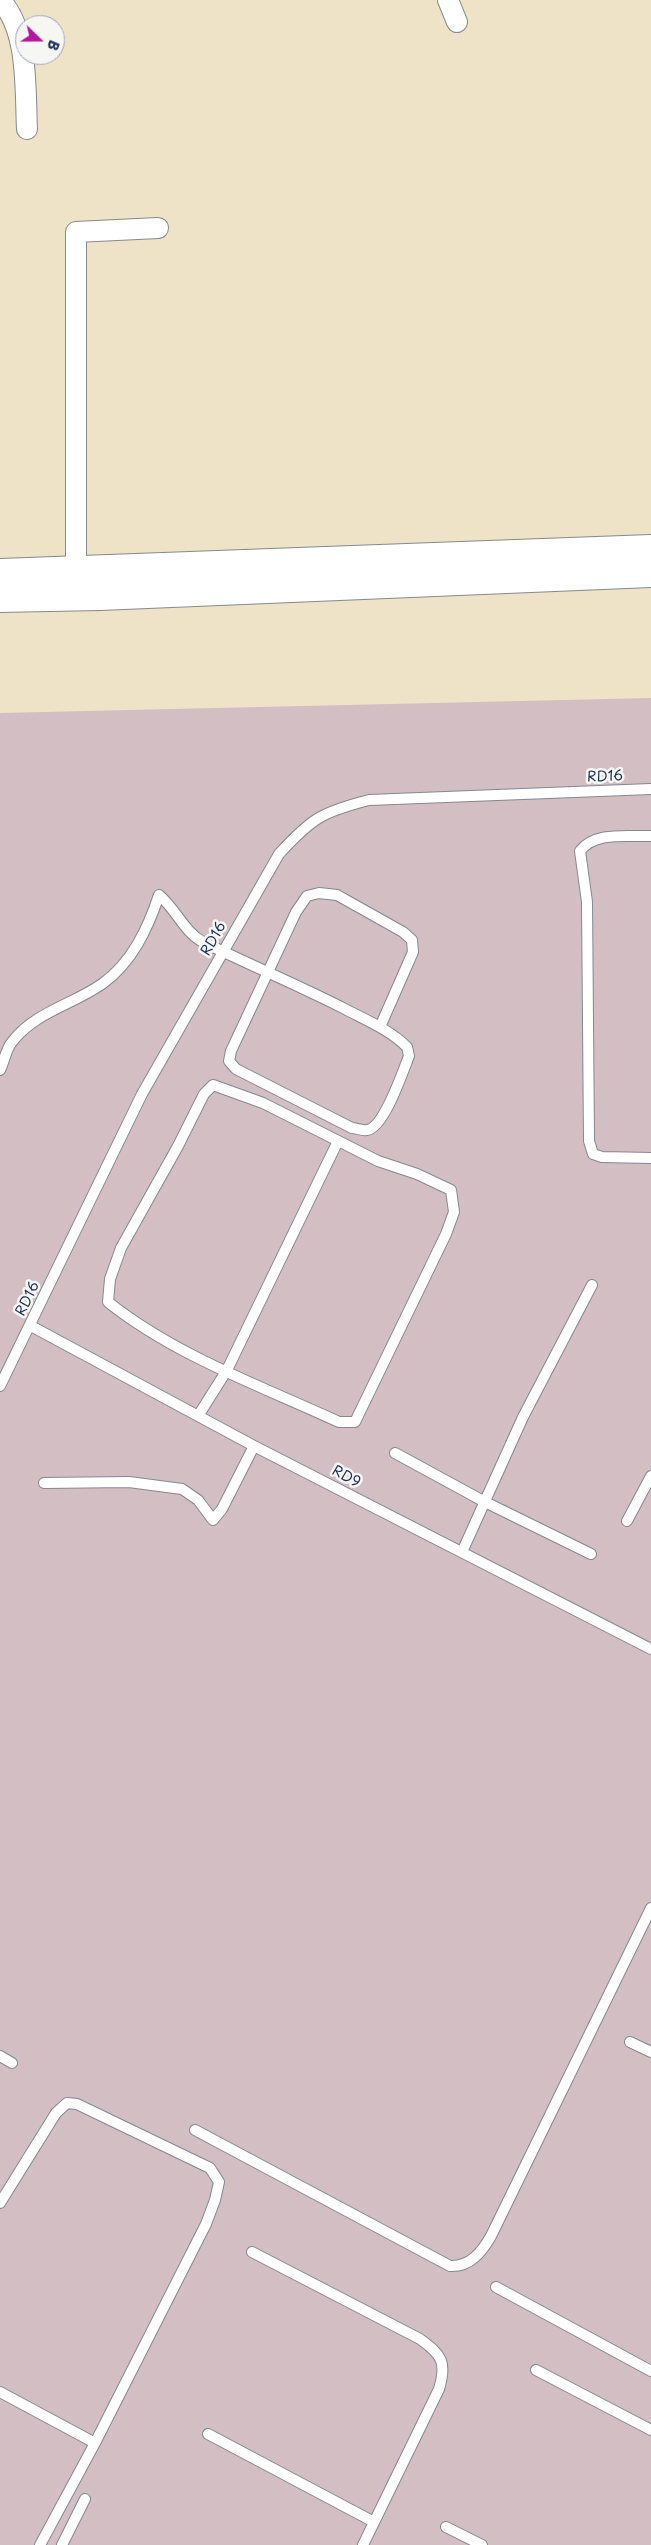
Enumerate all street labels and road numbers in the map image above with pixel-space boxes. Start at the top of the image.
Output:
street label: RD16 [587,768,623,786]
street label: RD16 [198,919,230,959]
street label: RD16 [13,1279,43,1319]
street label: RD9 [329,1463,363,1491]

